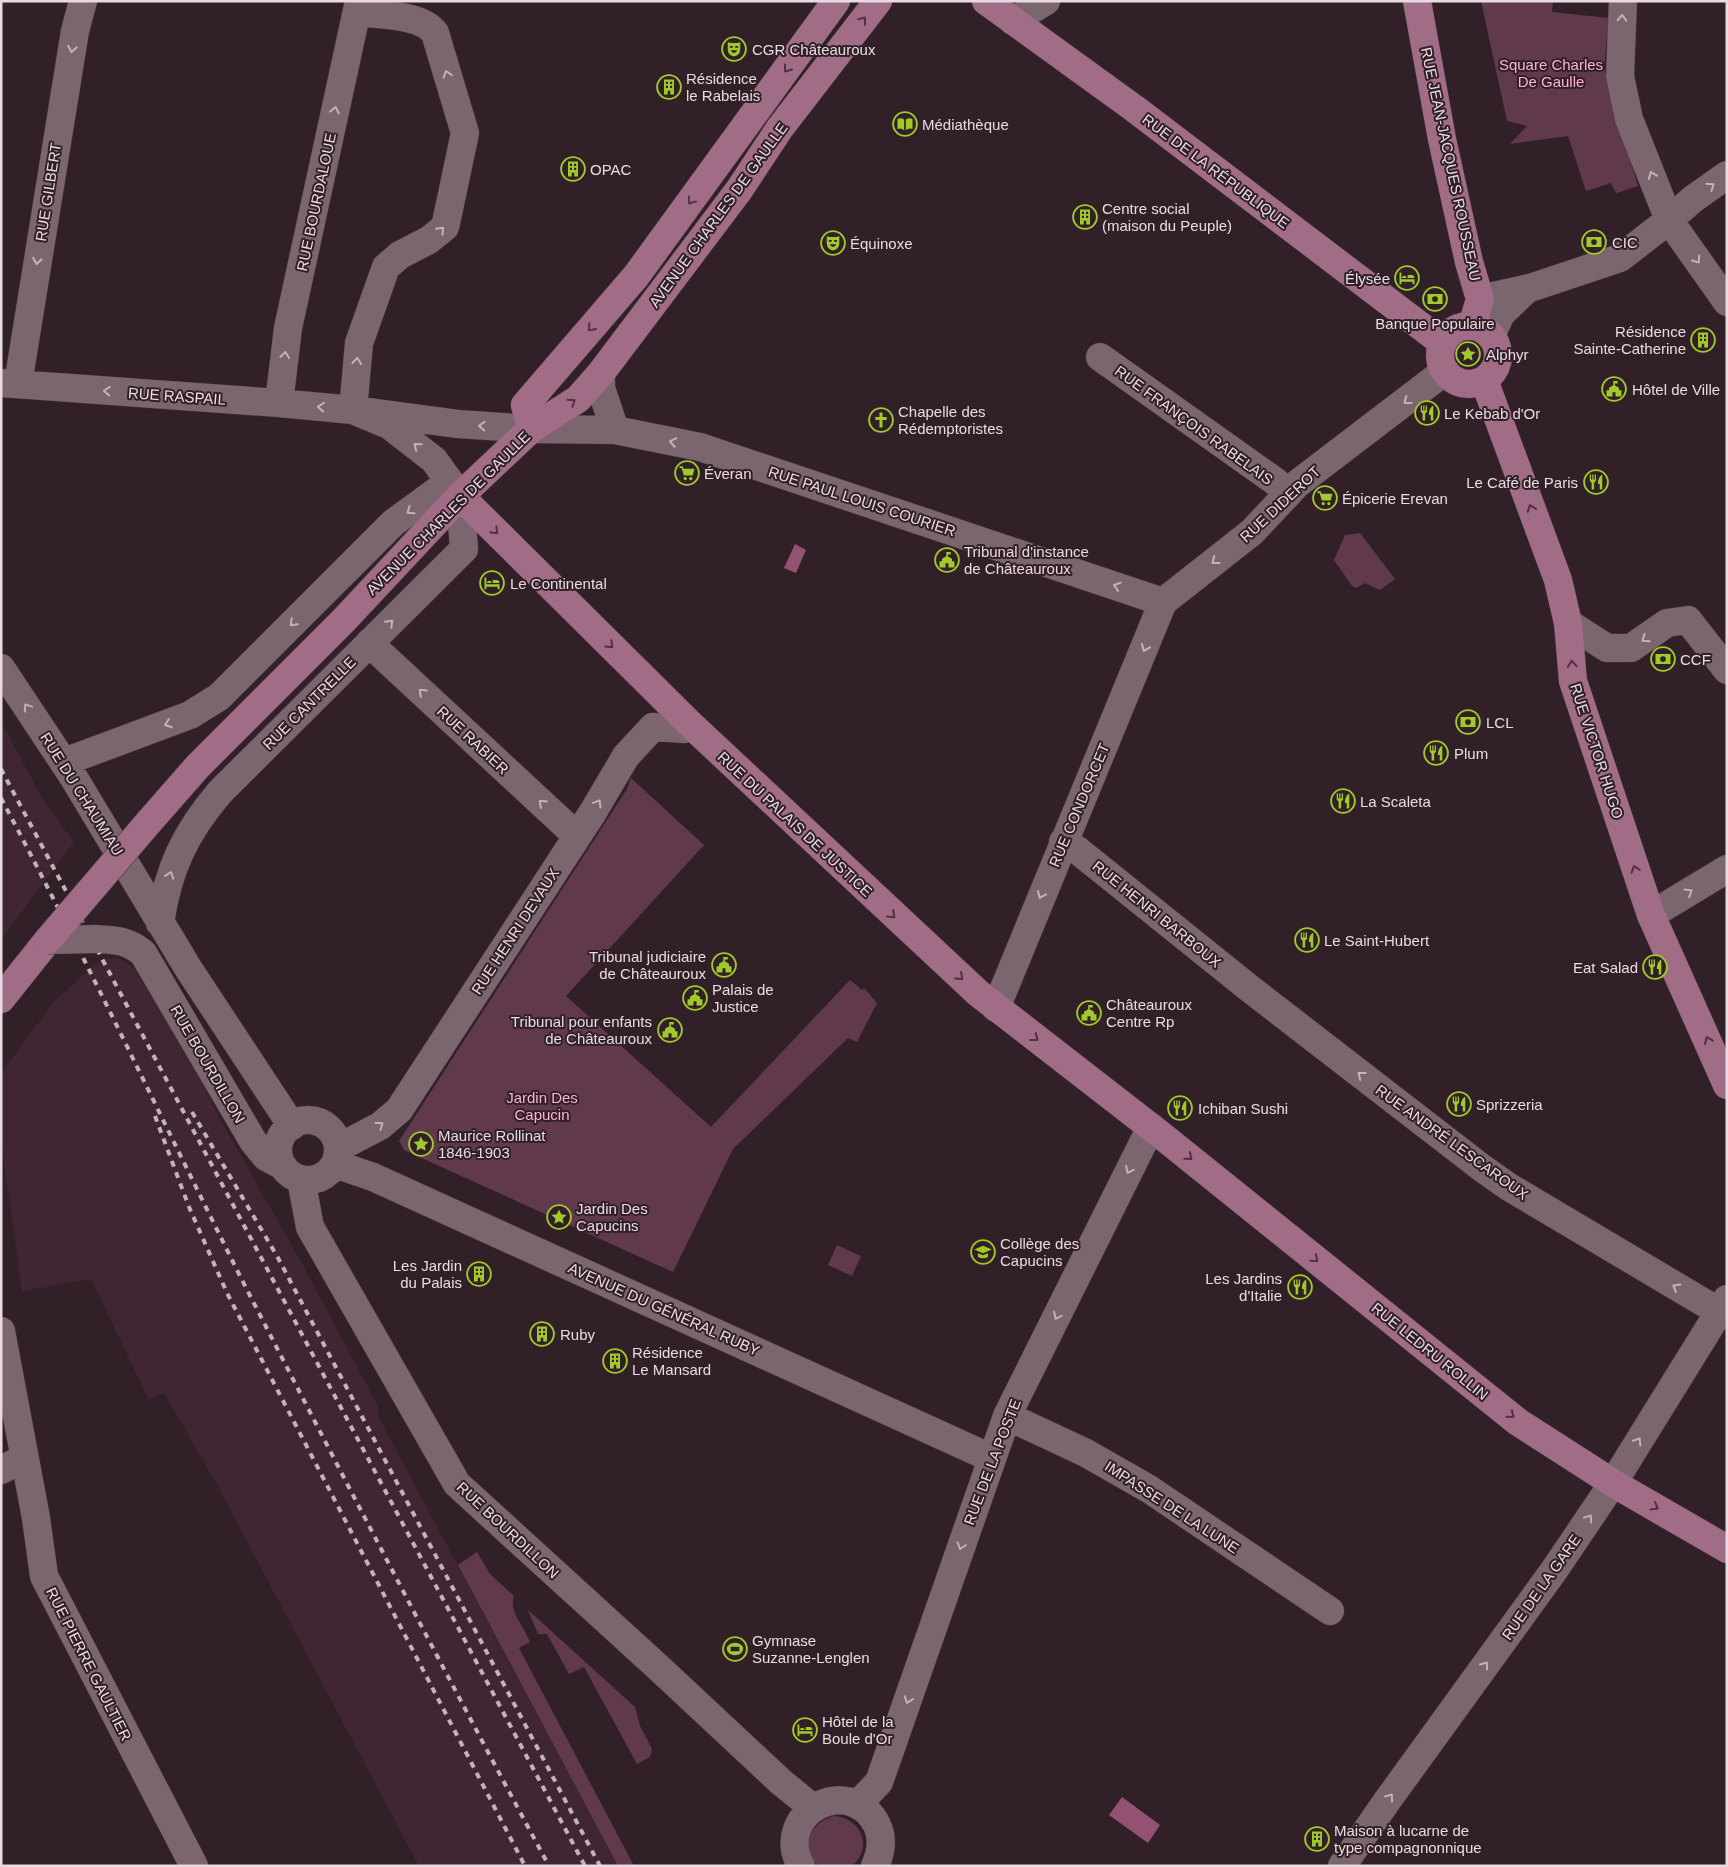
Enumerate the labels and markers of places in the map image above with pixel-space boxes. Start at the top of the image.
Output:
theatre icon: CGR Châteauroux [721,36,747,62]
place label: CGR Châteauroux [752,41,876,58]
place label: Résidence le Rabelais [686,70,760,104]
building icon: Résidence le Rabelais [656,74,682,100]
library icon: Médiathèque [892,111,918,137]
place label: Médiathèque [922,116,1009,133]
building icon: OPAC [560,156,586,182]
place label: OPAC [590,161,632,178]
place label: Centre social (maison du Peuple) [1102,200,1232,234]
building icon: Centre social (maison du Peuple) [1072,204,1098,230]
bank icon: CIC [1581,229,1607,255]
theatre icon: Équinoxe [820,230,846,256]
place label: CIC [1612,234,1638,251]
place label: Équinoxe [850,235,913,252]
hotel icon: Élysée [1394,265,1420,291]
place label: Élysée [1345,270,1390,287]
bank icon: Banque Populaire [1422,286,1448,312]
place label: Banque Populaire [1375,315,1495,332]
place label: Résidence Sainte-Catherine [1573,323,1686,357]
building icon: Résidence Sainte-Catherine [1690,327,1716,353]
place icon: Alphyr [1455,341,1481,367]
place label: Alphyr [1486,346,1529,363]
public building icon: Hôtel de Ville [1601,376,1627,402]
place label: Hôtel de Ville [1632,381,1720,398]
restaurant icon: Le Kebab d'Or [1414,400,1440,426]
place label: Chapelle des Rédemptoristes [898,403,1003,437]
place label: Le Kebab d'Or [1444,405,1540,422]
church icon: Chapelle des Rédemptoristes [868,407,894,433]
supermarket icon: Éveran [674,460,700,486]
place label: Éveran [704,465,752,482]
restaurant icon: Le Café de Paris [1583,469,1609,495]
place label: Le Café de Paris [1466,474,1578,491]
supermarket icon: Épicerie Erevan [1312,485,1338,511]
place label: Épicerie Erevan [1342,490,1448,507]
place label: Tribunal d'instance de Châteauroux [964,543,1089,577]
public building icon: Tribunal d'instance de Châteauroux [934,547,960,573]
hotel icon: Le Continental [479,570,505,596]
place label: Le Continental [510,575,607,592]
bank icon: CCF [1650,646,1676,672]
place label: CCF [1680,651,1711,668]
bank icon: LCL [1455,709,1481,735]
place label: LCL [1486,714,1514,731]
restaurant icon: Plum [1423,740,1449,766]
place label: Plum [1454,745,1488,762]
restaurant icon: La Scaleta [1330,788,1356,814]
place label: La Scaleta [1360,793,1432,810]
restaurant icon: Le Saint-Hubert [1294,927,1320,953]
place label: Le Saint-Hubert [1324,932,1430,949]
place label: Tribunal judiciaire de Châteauroux [589,948,706,982]
public building icon: Tribunal judiciaire de Châteauroux [711,952,737,978]
restaurant icon: Eat Salad [1642,954,1668,980]
place label: Eat Salad [1573,959,1638,976]
place label: Palais de Justice [712,981,774,1015]
public building icon: Palais de Justice [682,985,708,1011]
place label: Châteauroux Centre Rp [1106,996,1192,1030]
public building icon: Châteauroux Centre Rp [1076,1000,1102,1026]
place label: Tribunal pour enfants de Châteauroux [511,1013,652,1047]
public building icon: Tribunal pour enfants de Châteauroux [657,1017,683,1043]
restaurant icon: Sprizzeria [1446,1091,1472,1117]
restaurant icon: Ichiban Sushi [1167,1095,1193,1121]
place label: Sprizzeria [1476,1096,1543,1113]
place label: Ichiban Sushi [1198,1100,1288,1117]
place label: Maurice Rollinat 1846-1903 [438,1127,546,1161]
place icon: Maurice Rollinat 1846-1903 [408,1131,434,1157]
place label: Jardin Des Capucins [576,1200,648,1234]
place icon: Jardin Des Capucins [546,1204,572,1230]
place label: Collège des Capucins [1000,1235,1079,1269]
school or university icon: Collège des Capucins [970,1239,996,1265]
place label: Les Jardin du Palais [393,1257,462,1291]
building icon: Les Jardin du Palais [466,1261,492,1287]
place label: Les Jardins d'Italie [1205,1270,1282,1304]
restaurant icon: Les Jardins d'Italie [1287,1274,1313,1300]
building icon: Ruby [529,1321,555,1347]
place label: Ruby [560,1326,596,1343]
place label: Résidence Le Mansard [632,1344,711,1378]
building icon: Résidence Le Mansard [602,1348,628,1374]
place label: Gymnase Suzanne-Lenglen [752,1632,870,1666]
sports icon: Gymnase Suzanne-Lenglen [722,1636,748,1662]
place label: Hôtel de la Boule d'Or [822,1713,894,1747]
hotel icon: Hôtel de la Boule d'Or [792,1717,818,1743]
place label: Maison à lucarne de type compagnonnique [1334,1822,1482,1856]
building icon: Maison à lucarne de type compagnonnique [1304,1826,1330,1852]

